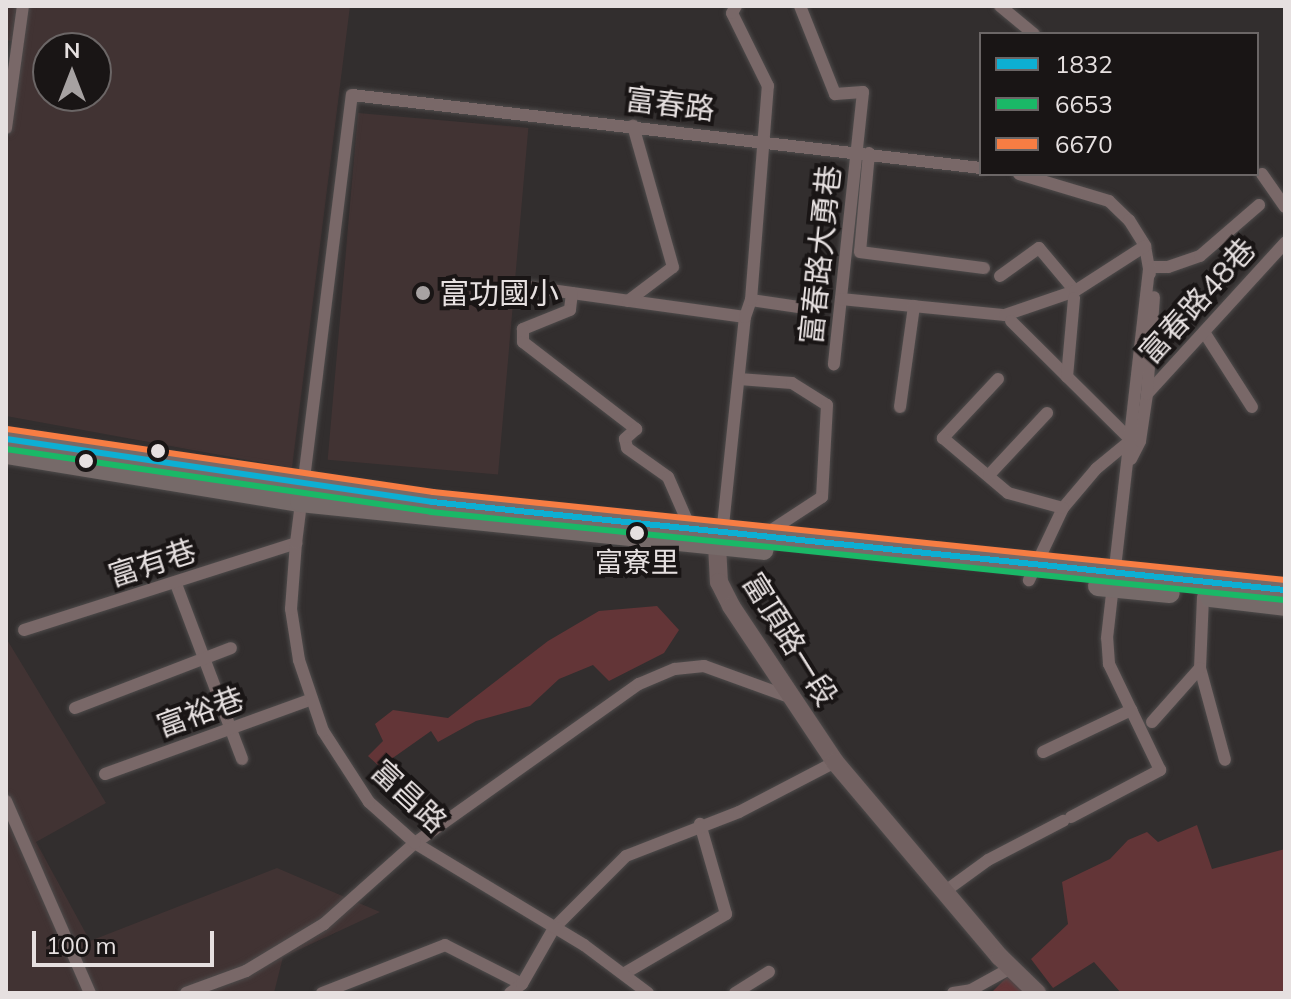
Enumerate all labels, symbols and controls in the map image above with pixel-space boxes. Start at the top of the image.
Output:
north arrow [32,32,112,112]
legend [979,32,1259,176]
text: N [64,36,80,64]
text: 1832 [1055,49,1113,79]
street label: 富春路 [623,81,717,127]
text: 6653 [1055,89,1113,119]
text: 6670 [1055,129,1113,159]
street label: 富春路大勇巷 [793,164,847,346]
street label: 富春路48巷 [1131,231,1263,371]
place label: 富功國小 [439,275,559,311]
marker: 富功國小 [414,284,432,302]
unlabelled marker [150,443,166,459]
unlabelled marker [78,453,94,469]
marker: 富寮里 [629,525,645,541]
street label: 富有巷 [104,532,200,594]
place label: 富寮里 [595,545,679,579]
street label: 富頂路一段 [735,566,845,712]
street label: 富裕巷 [152,680,248,744]
street label: 富昌路 [364,752,454,840]
scale bar [36,915,218,965]
text: 100 m [46,930,117,960]

